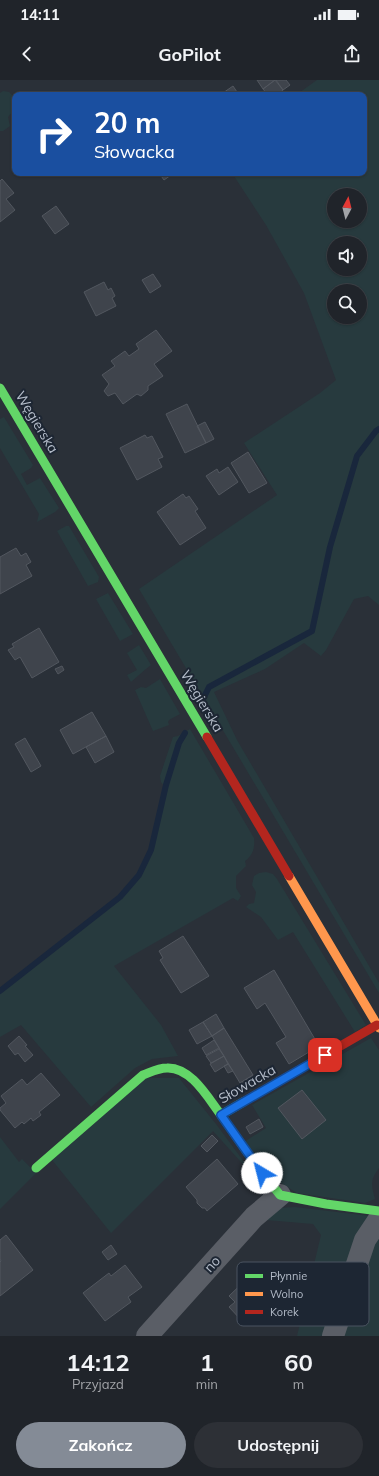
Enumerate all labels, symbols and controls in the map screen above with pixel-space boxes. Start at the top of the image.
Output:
text: 14:11 [20,5,60,24]
icon: back [16,43,38,65]
text: GoPilot [158,43,221,66]
icon: share [341,43,363,65]
text: 20 m [94,105,160,140]
icon: right [28,108,80,160]
text: Słowacka [94,140,175,163]
north arrow [327,188,367,228]
map controls [327,188,367,324]
button: sound [327,236,367,276]
button: search [327,284,367,324]
street label: Węgierska [11,388,63,456]
street label: Węgierska [176,667,228,735]
pin [308,1038,342,1072]
icon: arrive [314,1044,336,1066]
street label: Słowacka [215,1060,279,1108]
position arrow [241,1152,283,1194]
street label: no [200,1252,224,1276]
legend [237,1262,369,1326]
text: Płynnie [270,1269,307,1283]
text: Wolno [270,1287,303,1301]
text: Korek [270,1305,299,1319]
text: 14:12 [66,1347,130,1377]
text: 1 [200,1347,214,1377]
text: 60 [284,1347,313,1377]
text: Przyjazd [72,1376,124,1392]
text: min [196,1376,218,1392]
text: m [293,1376,304,1392]
button: Zakończ [16,1422,186,1468]
button: Udostępnij [194,1422,363,1468]

